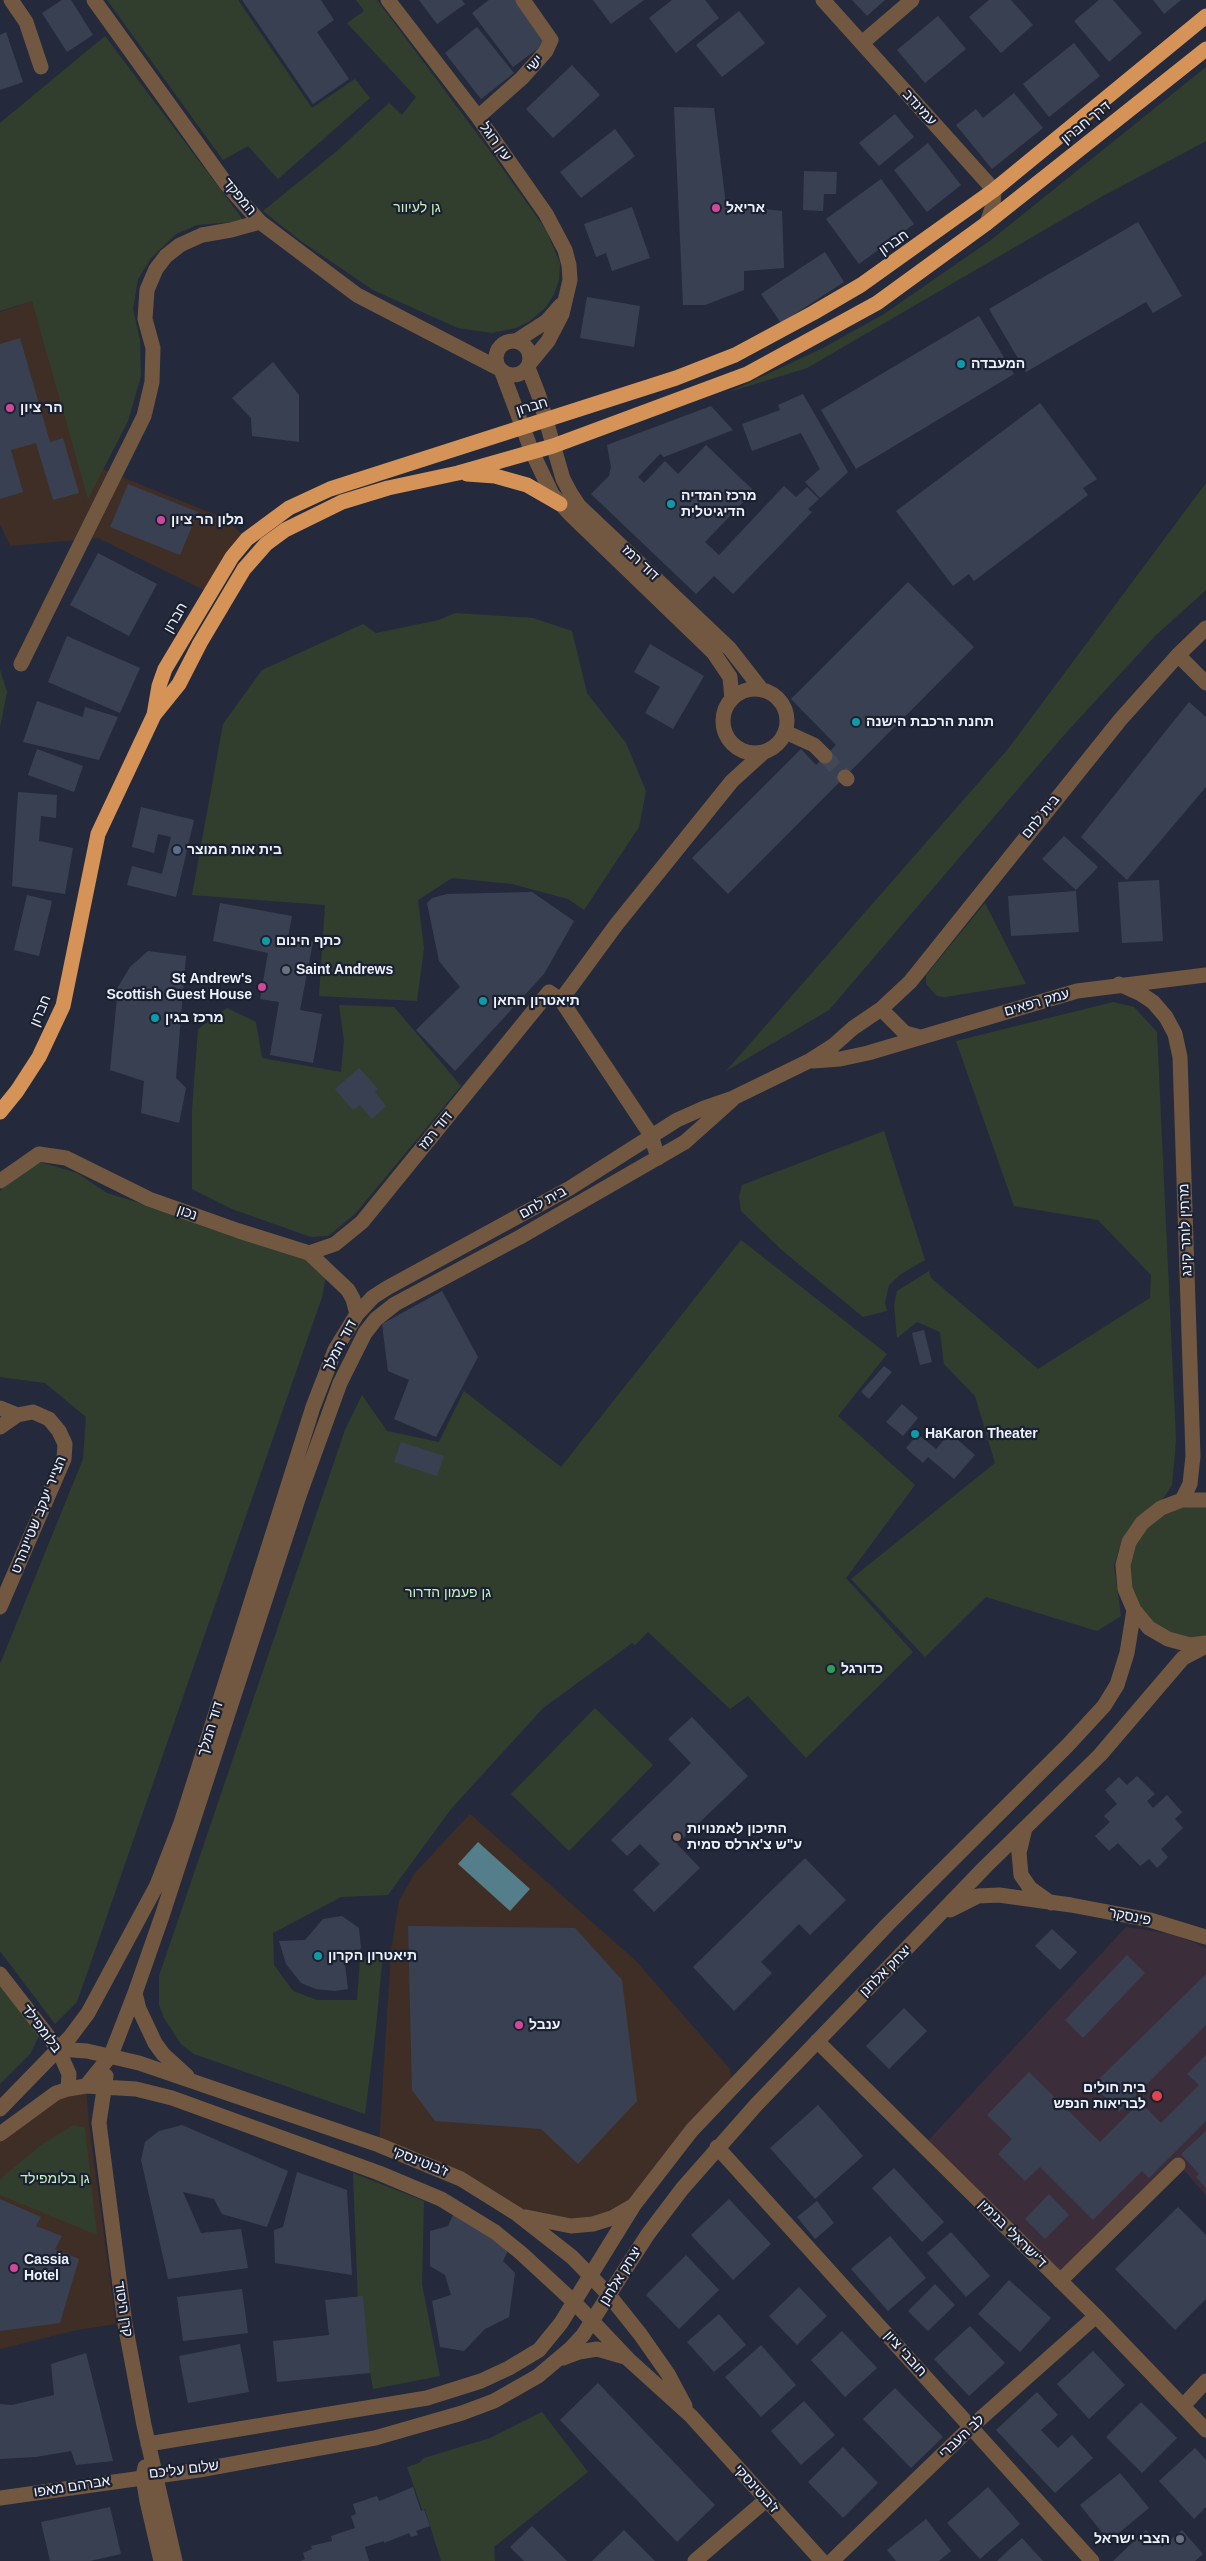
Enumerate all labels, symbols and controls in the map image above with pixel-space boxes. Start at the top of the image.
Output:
street label: ישי [523,52,547,76]
street label: עמינדב [899,87,939,129]
street label: דרך חברון [1058,98,1114,148]
street label: עין רוגל [476,119,514,165]
street label: המפקד [219,175,259,219]
park label: גן לעיוור [393,200,441,216]
place label: אריאל [726,200,765,216]
marker: אריאל [710,202,722,214]
street label: חברון [876,227,912,259]
place label: המעבדה [971,356,1025,372]
marker: המעבדה [955,358,967,370]
street label: חברון [514,394,550,420]
place label: הר ציון [20,400,63,416]
marker: הר ציון [4,402,16,414]
place label: מרכז המדיה הדיגיטלית [681,488,757,520]
marker: מרכז המדיה הדיגיטלית [665,498,677,510]
place label: מלון הר ציון [171,512,244,528]
marker: מלון הר ציון [155,514,167,526]
street label: דוד רמז [618,542,662,584]
street label: חברון [161,600,191,636]
place label: תחנת הרכבת הישנה [866,714,994,730]
marker: תחנת הרכבת הישנה [850,716,862,728]
street label: בית לחם [1018,792,1064,842]
place label: בית אות המוצר [187,842,282,858]
marker: בית אות המוצר [171,844,183,856]
place label: כתף הינום [276,933,341,949]
marker: כתף הינום [260,935,272,947]
place label: Saint Andrews [296,962,393,978]
marker: Saint Andrews [280,964,292,976]
place label: St Andrew's Scottish Guest House [107,971,252,1004]
marker: St Andrew's Scottish Guest House [256,981,268,993]
street label: עמק רפאים [1002,986,1072,1020]
street label: חברון [27,993,55,1029]
place label: תיאטרון החאן [493,993,580,1009]
marker: תיאטרון החאן [477,995,489,1007]
place label: מרכז בגין [165,1010,224,1026]
marker: מרכז בגין [149,1012,161,1024]
street label: דוד רמז [416,1109,456,1153]
street label: בית לחם [517,1183,569,1223]
street label: מרתין לותר קינג [1176,1183,1196,1277]
street label: נכון [175,1202,199,1224]
street label: דוד המלך [319,1317,361,1375]
place label: HaKaron Theater [925,1426,1038,1442]
marker: HaKaron Theater [909,1428,921,1440]
street label: הצייר יעקב שטיינהרט [8,1454,70,1576]
park label: גן פעמון הדרור [405,1585,491,1601]
place label: כדורגל [841,1661,883,1677]
marker: כדורגל [825,1663,837,1675]
street label: דוד המלך [195,1700,227,1758]
place label: התיכון לאמנויות ע"ש צ'ארלס סמית [687,1821,802,1854]
marker: התיכון לאמנויות ע"ש צ'ארלס סמית [671,1831,683,1843]
street label: פינסקר [1108,1905,1152,1929]
street label: יצחק אלחנן [857,1942,915,2000]
place label: תיאטרון הקרון [328,1948,417,1964]
marker: תיאטרון הקרון [312,1950,324,1962]
street label: בלומפילד [17,2002,65,2056]
place label: ענבל [529,2017,560,2033]
marker: ענבל [513,2019,525,2031]
place label: בית חולים לבריאות הנפש [1053,2080,1146,2112]
marker: בית חולים לבריאות הנפש [1150,2089,1164,2103]
street label: ז'בוטינסקי [390,2143,450,2181]
park label: גן בלומפילד [20,2171,90,2187]
street label: ד'ישראלי בנימין [974,2196,1050,2272]
street label: יצחק אלחנן [596,2243,646,2309]
place label: Cassia Hotel [24,2252,69,2284]
marker: Cassia Hotel [8,2262,20,2274]
street label: קרן היסוד [110,2280,136,2338]
street label: חובבי ציון [880,2328,930,2380]
street label: לב העברי [936,2412,988,2462]
street label: שלום עליכם [148,2457,220,2483]
street label: ז'בוטינסקי [730,2462,782,2516]
street label: אברהם מאפו [33,2473,111,2501]
place label: הצבי ישראל [1094,2531,1170,2547]
marker: הצבי ישראל [1174,2533,1186,2545]

